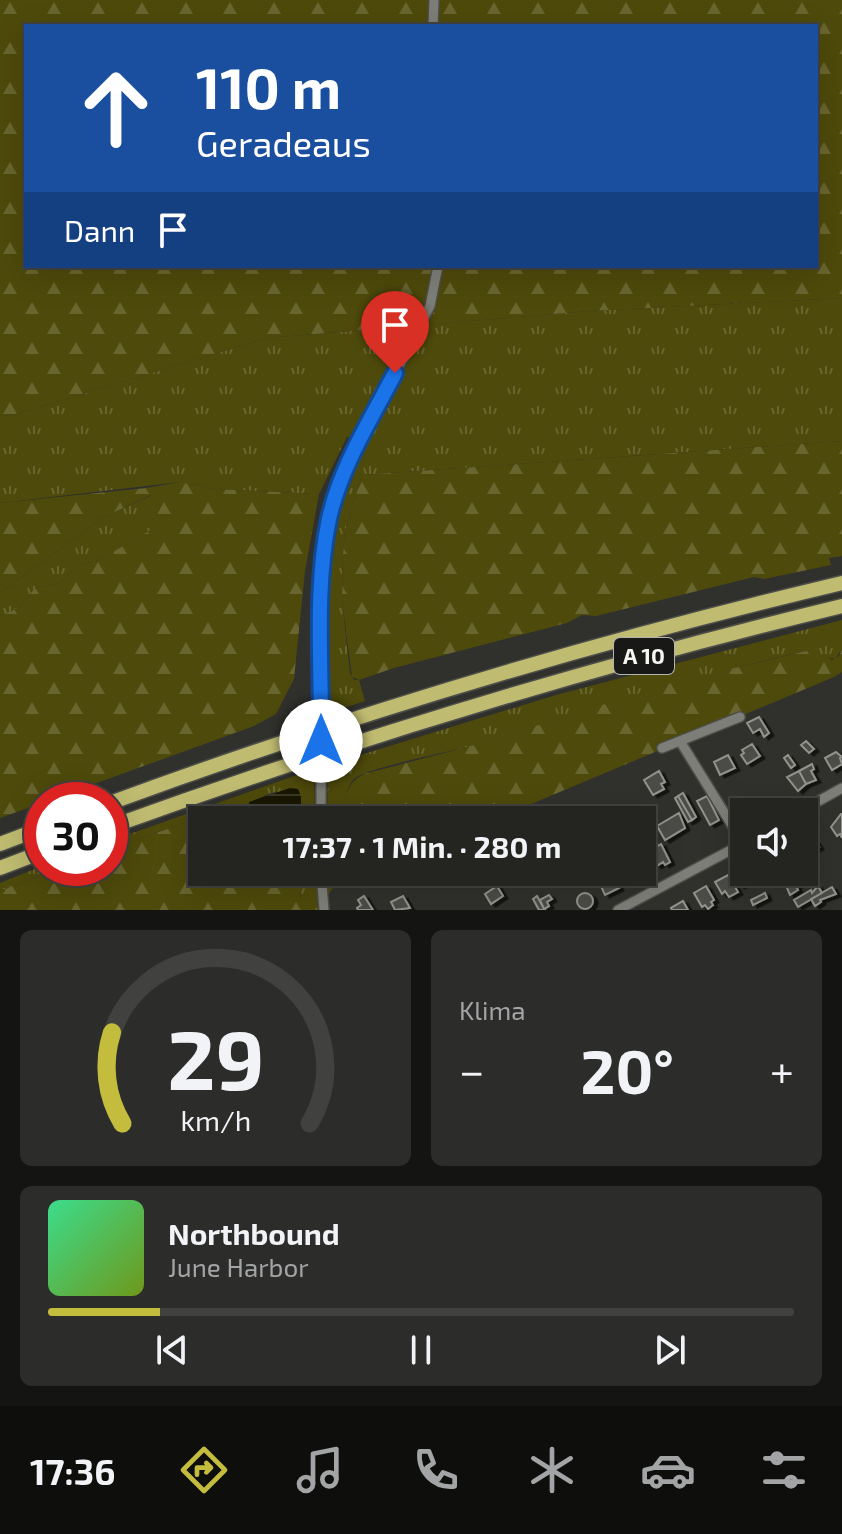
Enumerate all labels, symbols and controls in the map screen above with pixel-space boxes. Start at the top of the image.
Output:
text: 110 m [196,53,341,120]
icon: ahead [64,56,168,160]
text: Geradeaus [196,121,371,164]
icon: arrive [151,208,195,252]
text: Dann [64,212,135,248]
pin [361,291,429,373]
icon: arrive [373,303,417,347]
road number: A 10 [614,638,674,674]
position arrow [279,699,363,783]
speed limit sign: 30 [24,782,128,886]
map controls [730,798,818,886]
button: sound [730,798,818,886]
text: 17:37 · 1 Min. · 280 m [283,828,561,864]
text: Klima [459,994,526,1025]
text: 29 [167,1007,264,1107]
text: 20° [581,1034,674,1106]
text: − [459,1043,485,1096]
text: + [770,1043,794,1096]
text: km/h [180,1102,251,1137]
text: Northbound [168,1215,340,1251]
text: June Harbor [168,1251,309,1282]
icon: previous [150,1328,194,1372]
icon: pause [399,1328,443,1372]
icon: next [648,1328,692,1372]
icon: directions [176,1442,232,1498]
icon: music [292,1442,348,1498]
icon: phone [408,1442,464,1498]
icon: climate [524,1442,580,1498]
icon: car [640,1442,696,1498]
icon: filters [756,1442,812,1498]
text: 17:36 [30,1449,116,1492]

